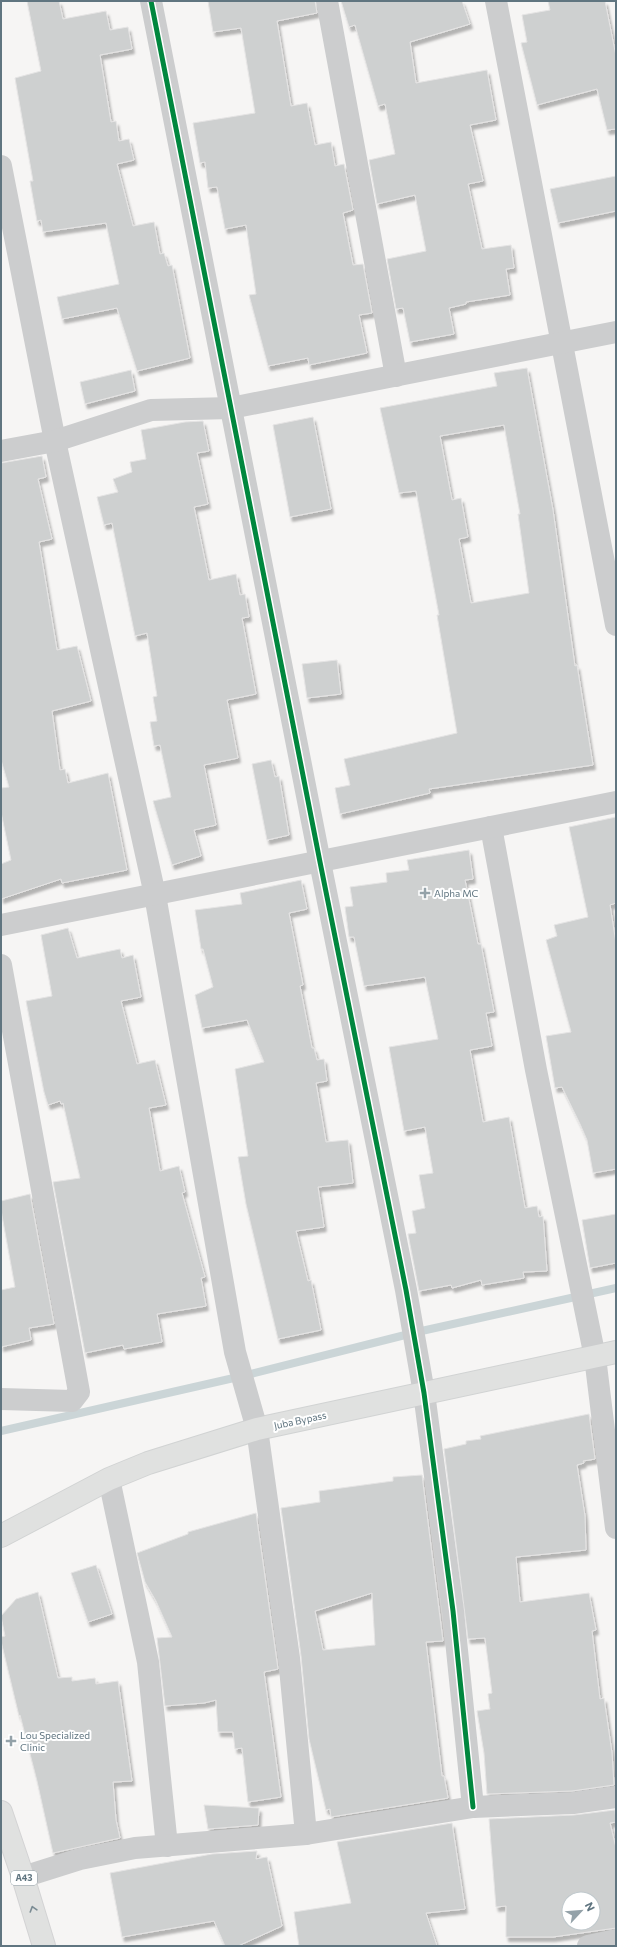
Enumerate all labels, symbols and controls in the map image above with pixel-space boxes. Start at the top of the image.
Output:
marker: Alpha MC [419,887,431,899]
place label: Alpha MC [434,887,479,899]
street label: Juba Bypass [273,1408,328,1431]
place label: Lou Specialized Clinic [20,1729,90,1753]
marker: Lou Specialized Clinic [5,1735,17,1747]
road number: A43 [11,1871,37,1885]
north arrow [561,1891,601,1931]
text: N [583,1900,598,1913]
one-way arrow [29,1905,38,1912]

